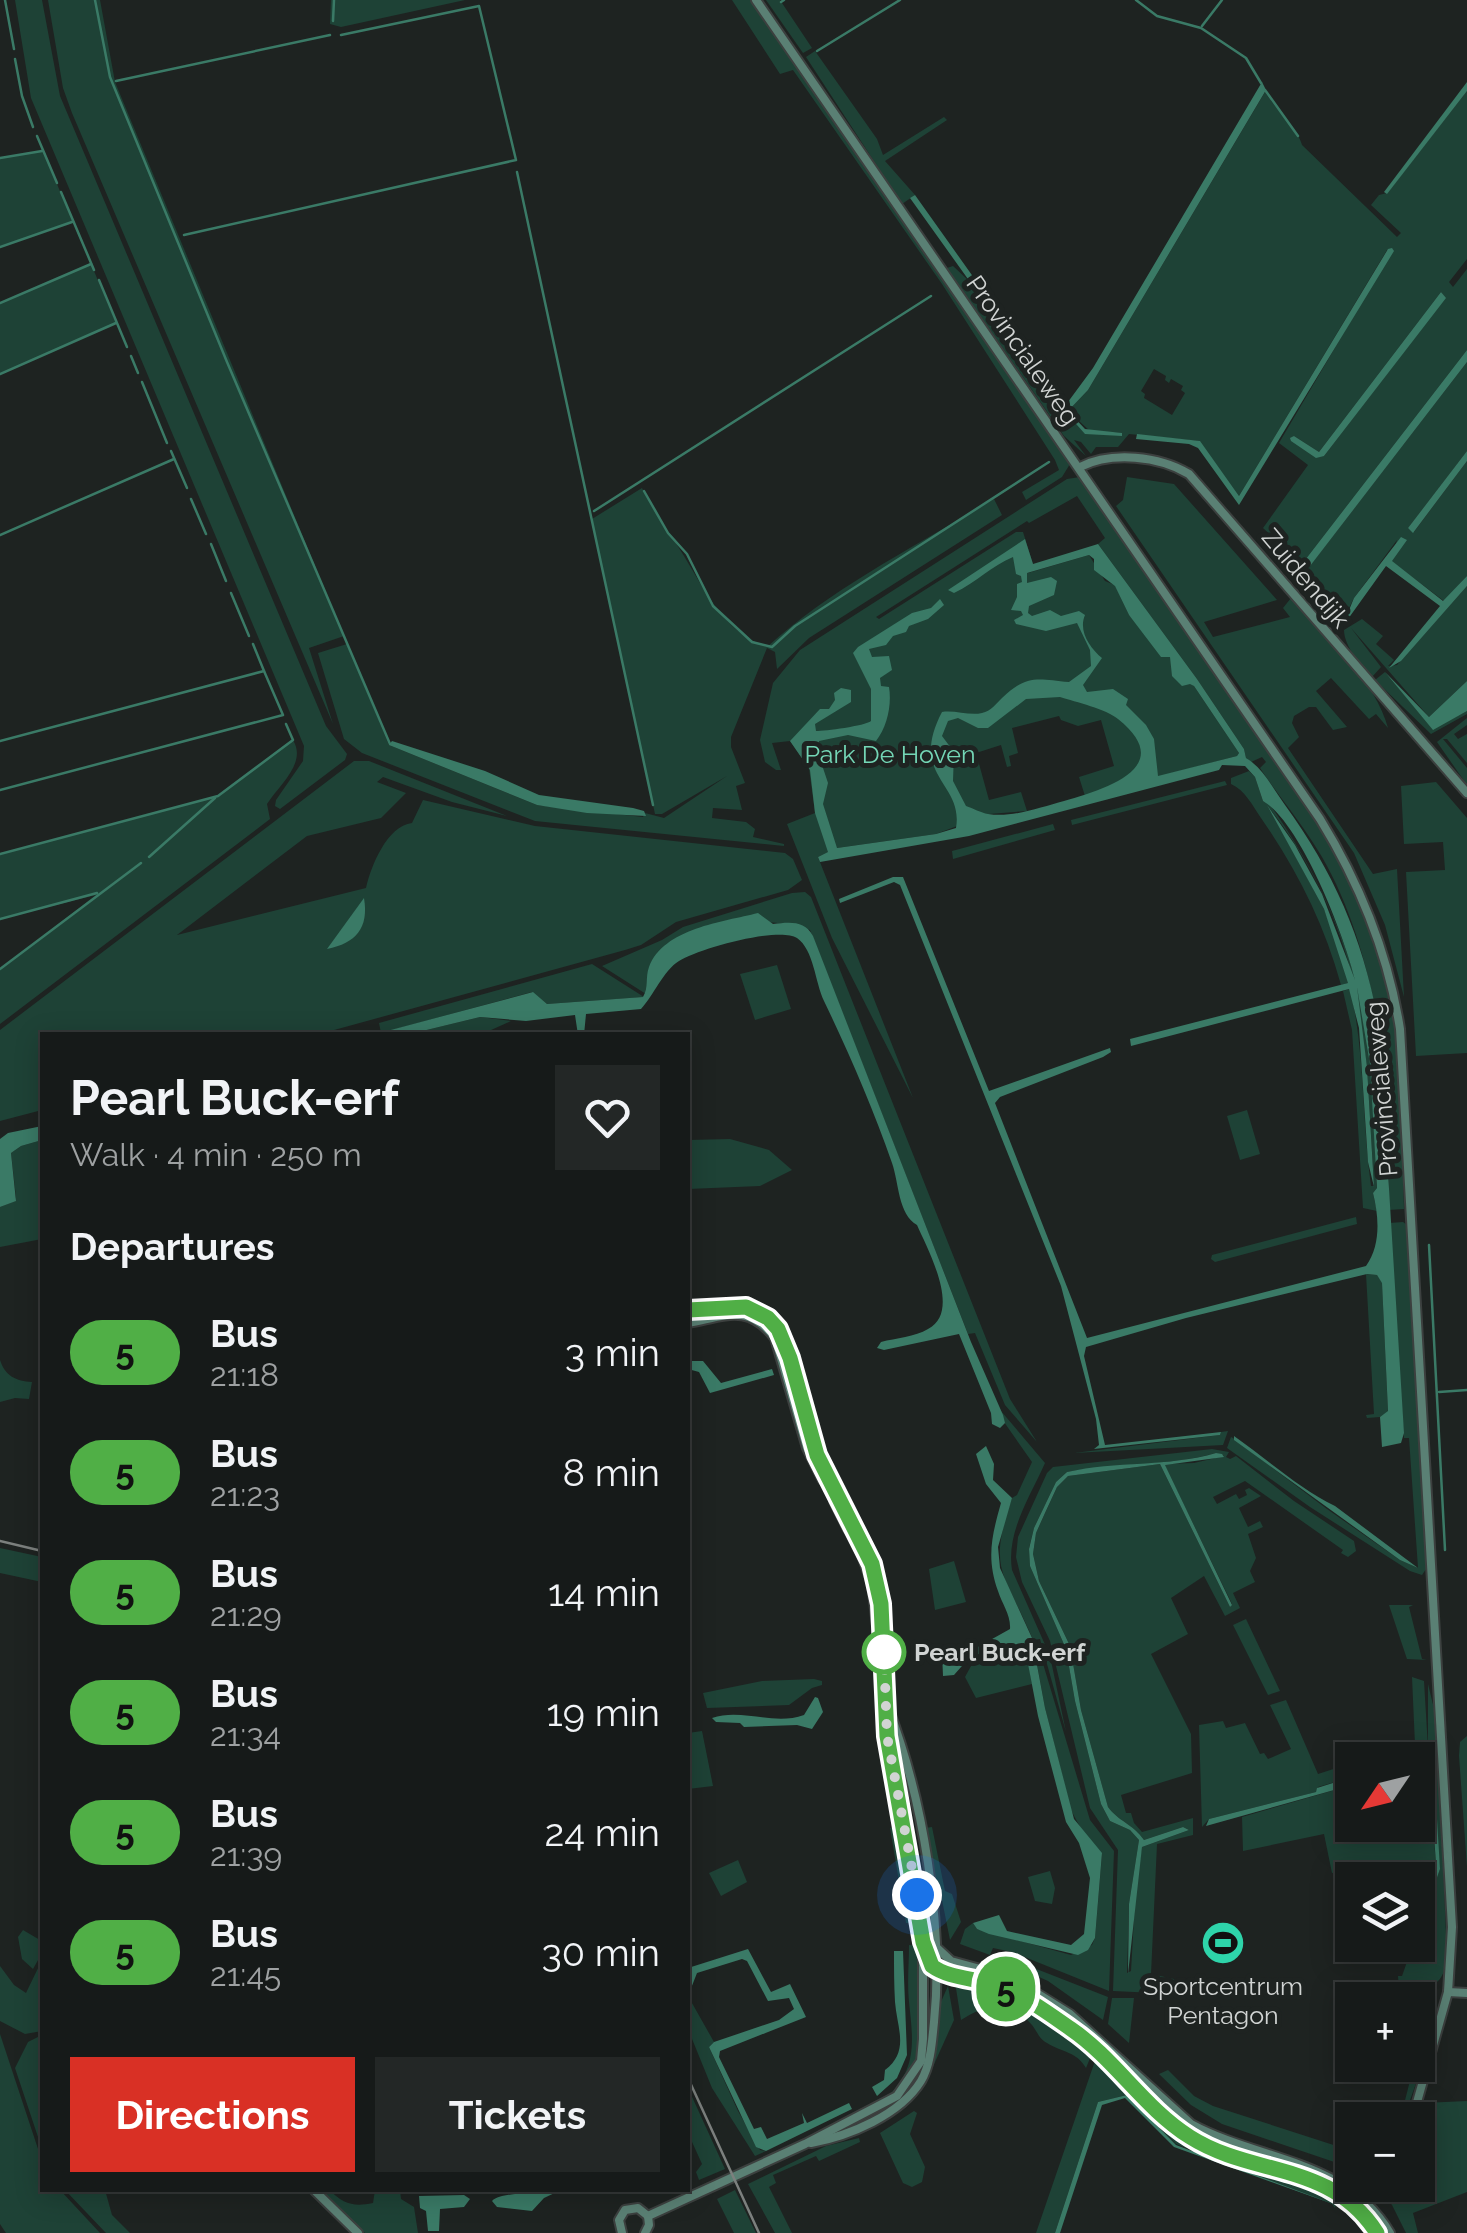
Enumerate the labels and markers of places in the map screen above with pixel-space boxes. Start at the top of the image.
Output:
marker: Pearl Buck-erf [863,1631,905,1673]
place label: Pearl Buck-erf [914,1637,1086,1667]
sports icon: Sportcentrum Pentagon [1200,1920,1246,1966]
place label: Sportcentrum Pentagon [1143,1971,1303,2030]

